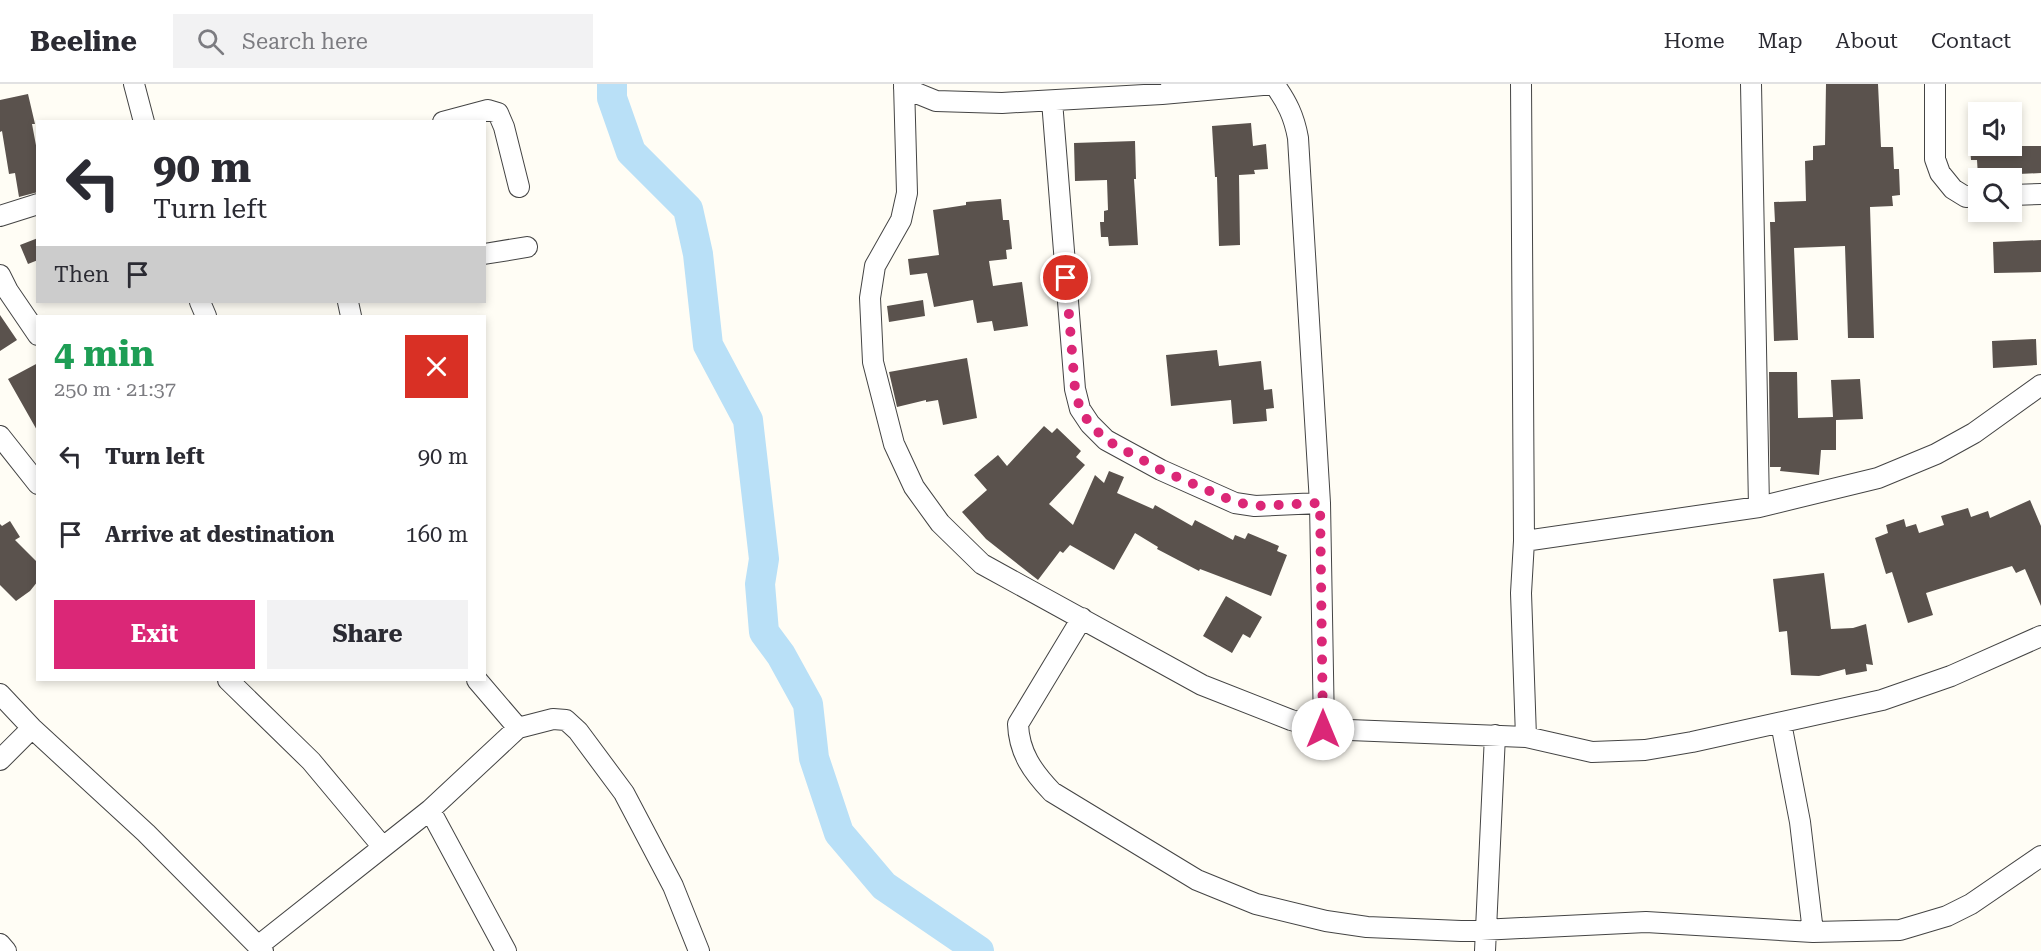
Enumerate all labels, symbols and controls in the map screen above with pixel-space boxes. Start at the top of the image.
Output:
search box [173,14,593,68]
text: Beeline [30,25,137,58]
icon: search [194,25,227,58]
text: Search here [242,29,368,54]
text: Home [1664,29,1725,53]
text: Map [1758,29,1803,53]
text: About [1836,29,1898,53]
text: Contact [1931,29,2011,53]
map controls [1968,102,2022,222]
button: sound [1968,102,2022,156]
text: 90 m [153,143,251,192]
icon: left [54,144,132,222]
button: search [1968,168,2022,222]
text: Turn left [153,193,267,225]
pin [1040,252,1091,303]
icon: arrive [121,258,154,291]
icon: arrive [1049,261,1082,294]
text: Then [54,262,109,287]
text: 4 min [54,333,154,375]
button: close [405,335,468,398]
text: 250 m · 21:37 [54,377,176,401]
icon: left [54,440,87,473]
text: Turn left [105,444,205,469]
text: 90 m [418,444,468,469]
icon: arrive [54,518,87,551]
text: Arrive at destination [105,522,334,547]
text: 160 m [405,522,468,547]
button: Exit [54,600,255,669]
button: Share [267,600,468,669]
position arrow [1291,697,1355,761]

